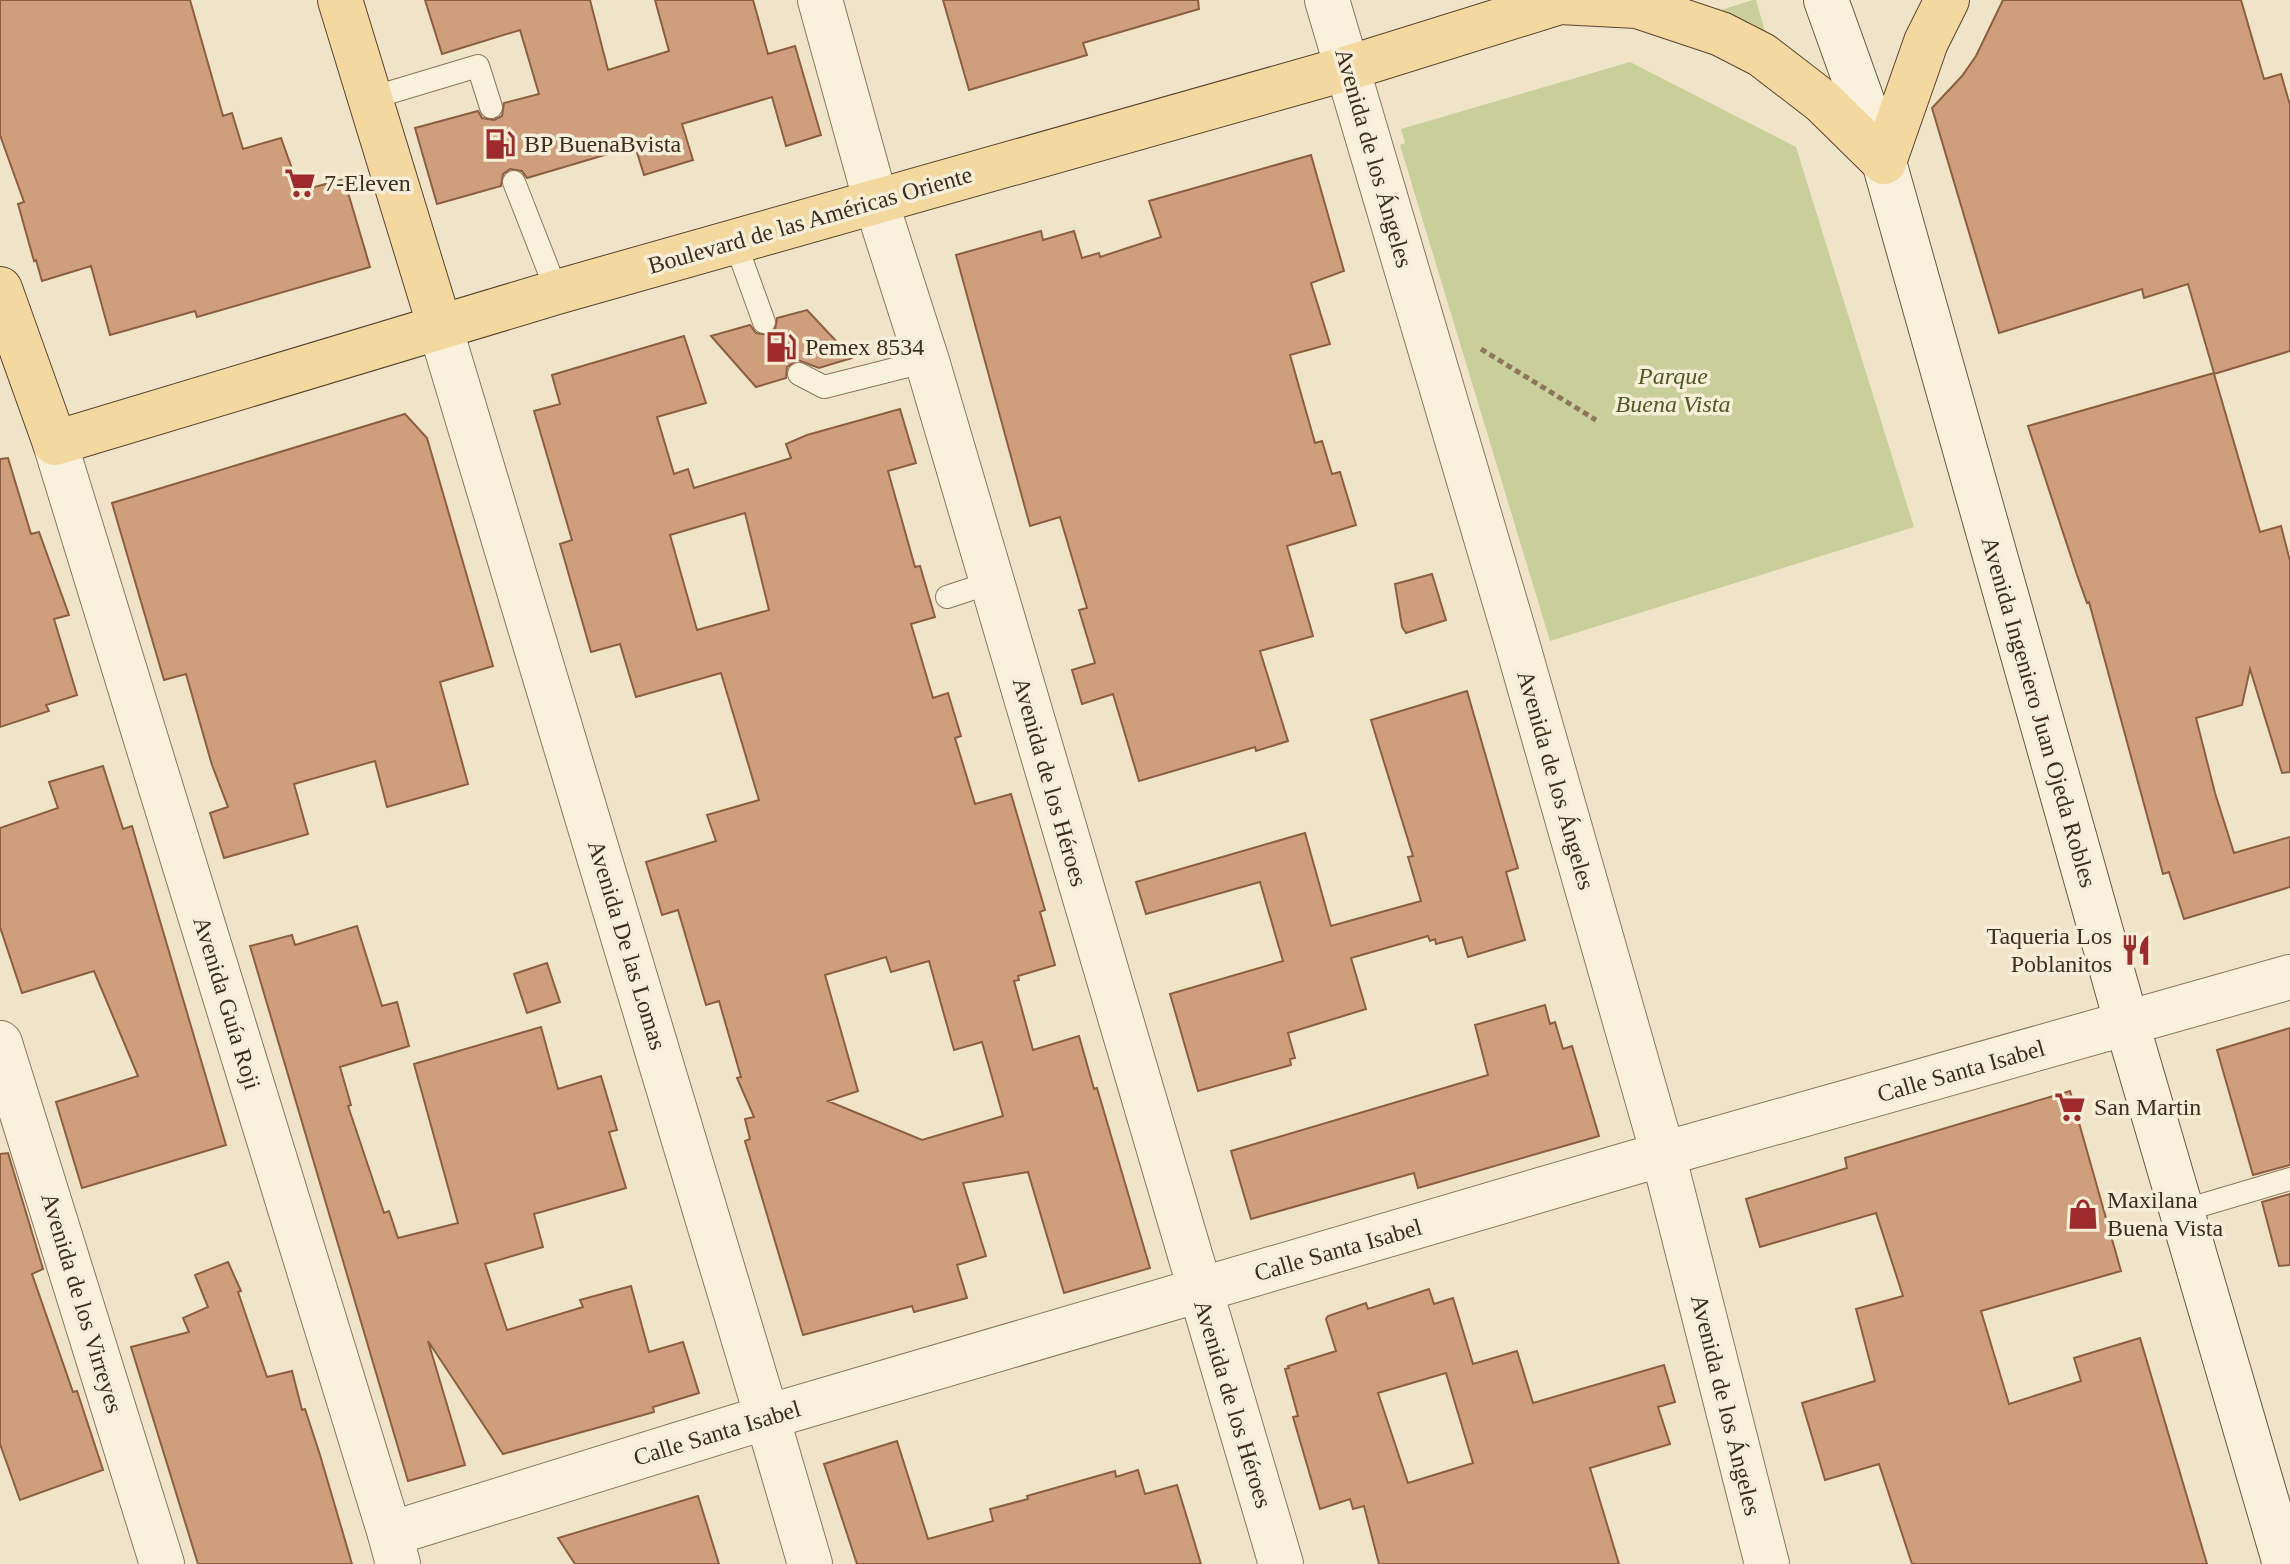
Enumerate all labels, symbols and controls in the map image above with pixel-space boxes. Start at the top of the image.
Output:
street label: Avenida de los Ángeles [1330,45,1418,271]
fuel station icon: BP BuenaBvista [483,127,517,161]
place label: BP BuenaBvista [524,131,681,157]
street label: Boulevard de las Américas Oriente [645,161,975,279]
supermarket icon: 7-Eleven [283,166,317,200]
place label: 7-Eleven [324,170,411,196]
fuel station icon: Pemex 8534 [764,330,798,364]
place label: Pemex 8534 [805,334,924,360]
park label: Parque Buena Vista [1616,363,1730,417]
street label: Avenida Ingeniero Juan Ojeda Robles [1976,534,2102,890]
street label: Avenida de los Ángeles [1512,667,1600,893]
street label: Avenida de los Héroes [1008,675,1092,889]
street label: Avenida De las Lomas [583,837,671,1053]
street label: Avenida Guía Roji [188,913,266,1093]
place label: Taqueria Los Poblanitos [1986,923,2112,977]
restaurant icon: Taqueria Los Poblanitos [2119,933,2153,967]
street label: Calle Santa Isabel [1874,1035,2048,1107]
supermarket icon: San Martin [2053,1090,2087,1124]
place label: San Martin [2094,1094,2201,1120]
place label: Maxilana Buena Vista [2107,1187,2223,1241]
street label: Avenida de los Virreyes [36,1190,128,1416]
shop icon: Maxilana Buena Vista [2066,1197,2100,1231]
street label: Calle Santa Isabel [1251,1214,1425,1286]
street label: Avenida de los Ángeles [1686,1292,1766,1518]
street label: Avenida de los Héroes [1189,1297,1277,1511]
street label: Calle Santa Isabel [630,1395,804,1471]

